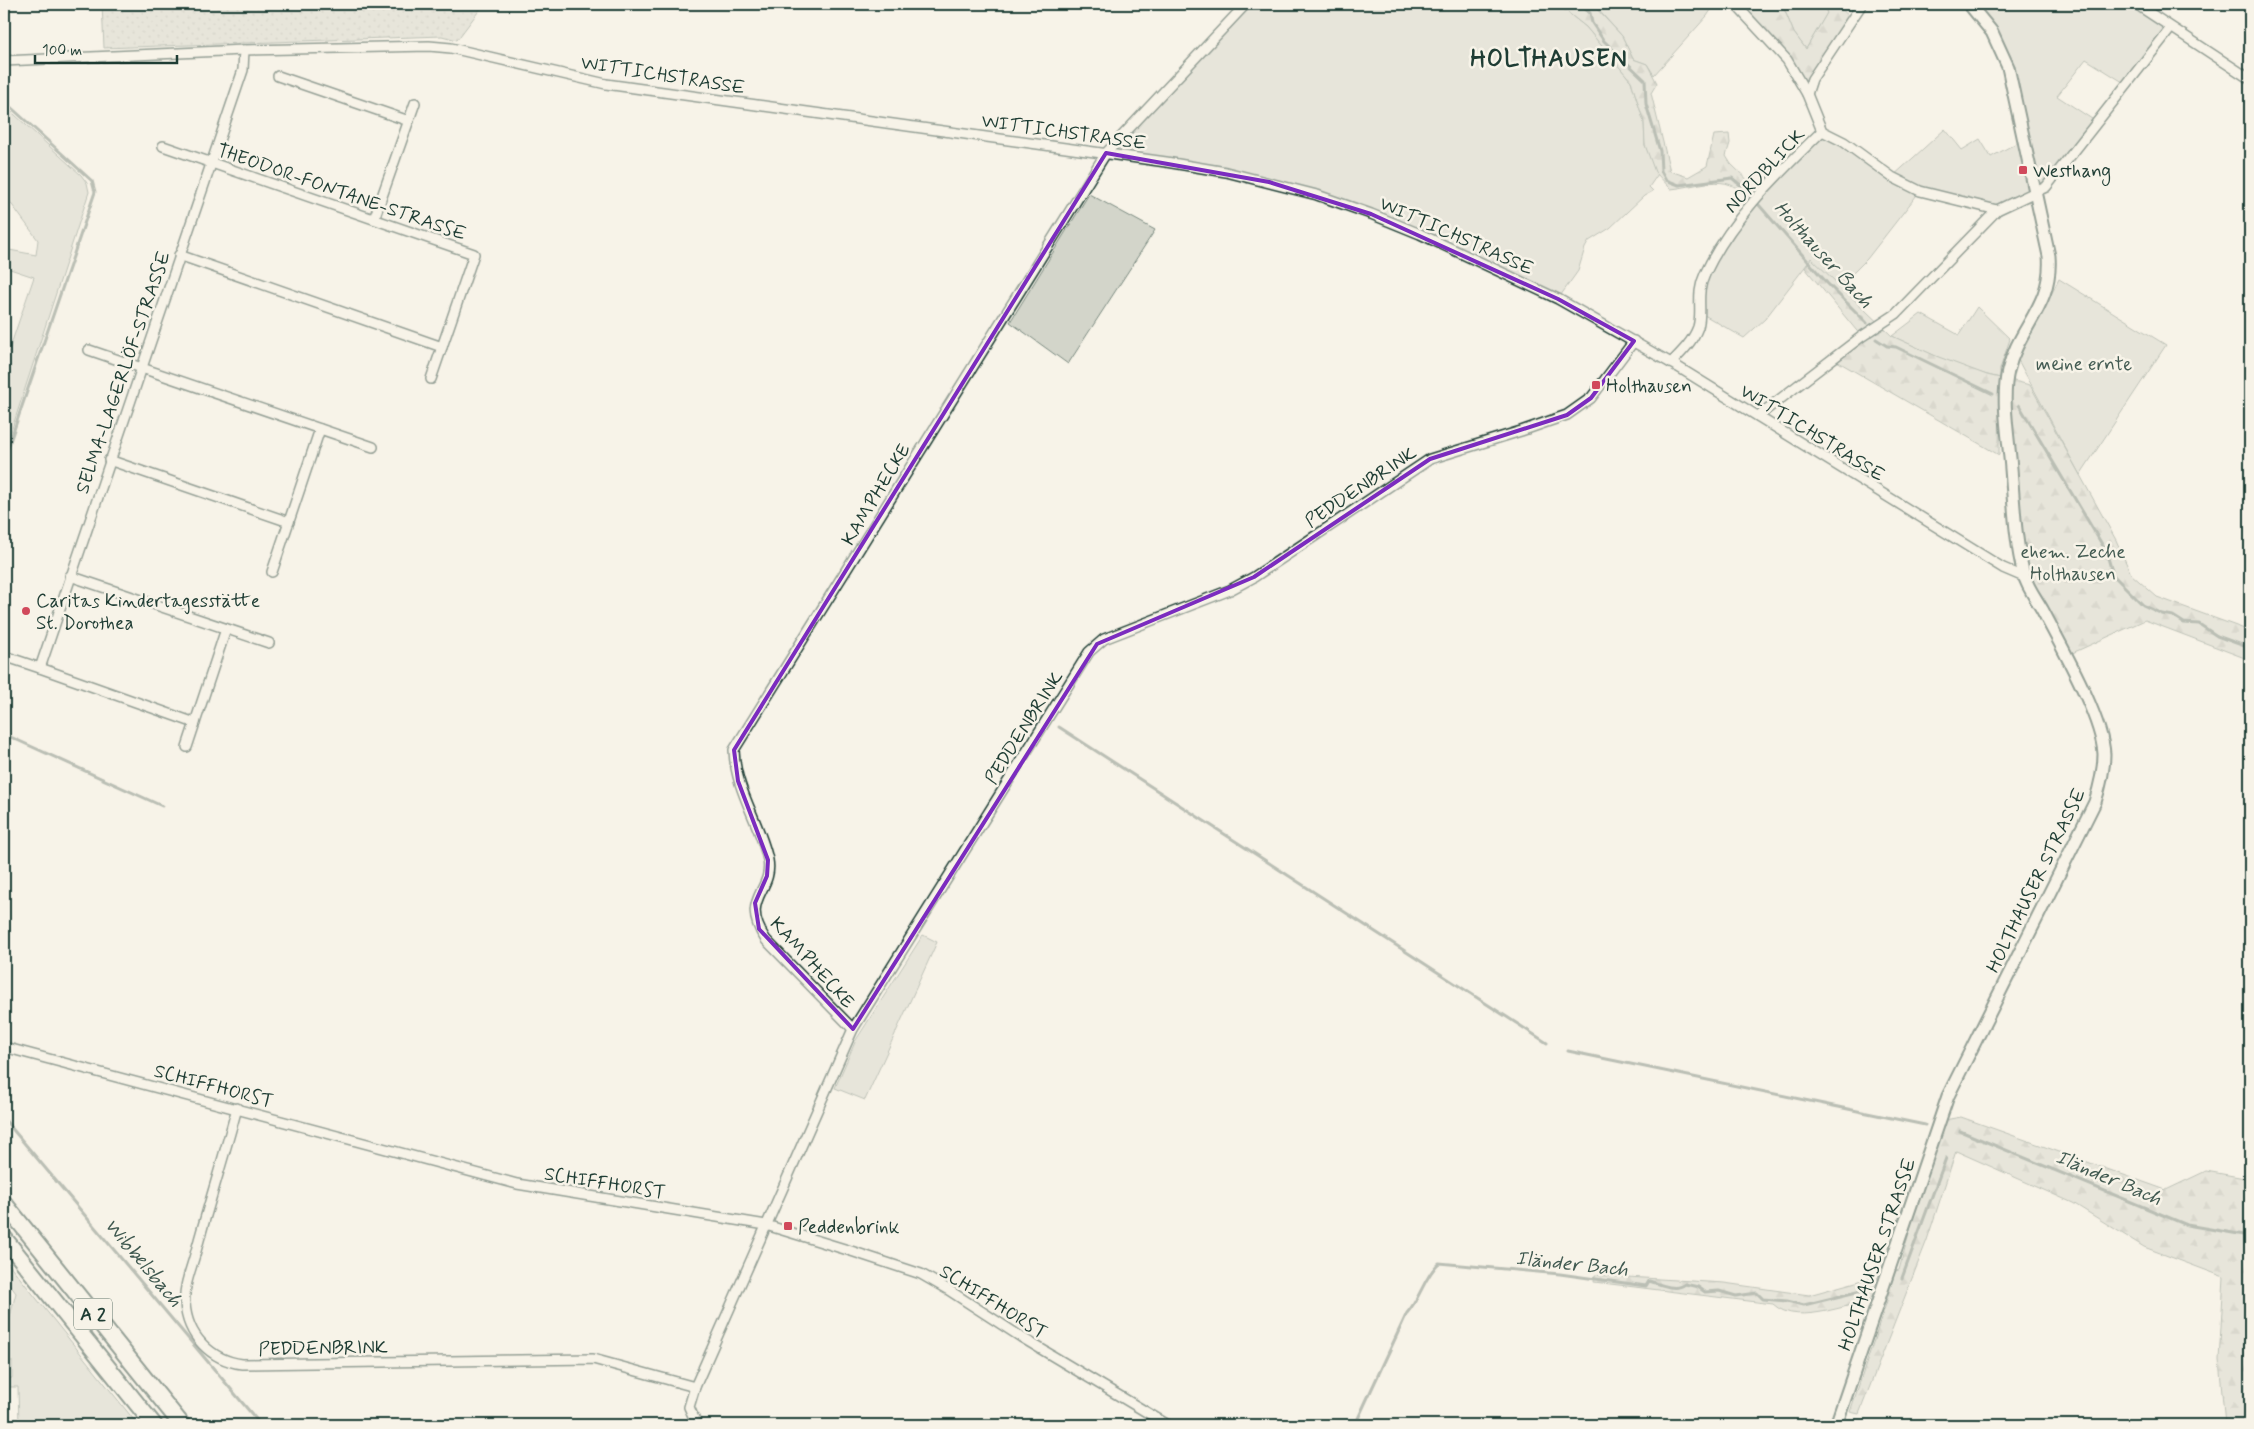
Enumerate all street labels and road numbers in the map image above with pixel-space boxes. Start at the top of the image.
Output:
street label: WITTICHSTRASSE [579,50,747,101]
street label: WITTICHSTRASSE [980,109,1148,156]
street label: NORDBLICK [1719,123,1811,219]
street label: THEODOR-FONTANE-STRASSE [214,138,469,247]
street label: WITTICHSTRASSE [1375,191,1537,282]
street label: SELMA-LAGERLÖF-STRASSE [70,248,177,497]
street label: WITTICHSTRASSE [1735,379,1889,488]
street label: KAMPHECKE [836,439,917,550]
street label: PEDDENBRINK [1300,441,1422,534]
street label: PEDDENBRINK [979,666,1069,789]
street label: HOLTHAUSER STRASSE [1981,784,2092,977]
street label: KAMPHECKE [764,912,860,1014]
street label: SCHIFFHORST [151,1059,276,1114]
street label: HOLTHAUSER STRASSE [1833,1155,1922,1354]
street label: SCHIFFHORST [542,1162,667,1205]
street label: SCHIFFHORST [935,1259,1052,1345]
road number: A 2 [74,1298,112,1330]
street label: PEDDENBRINK [258,1335,388,1362]

